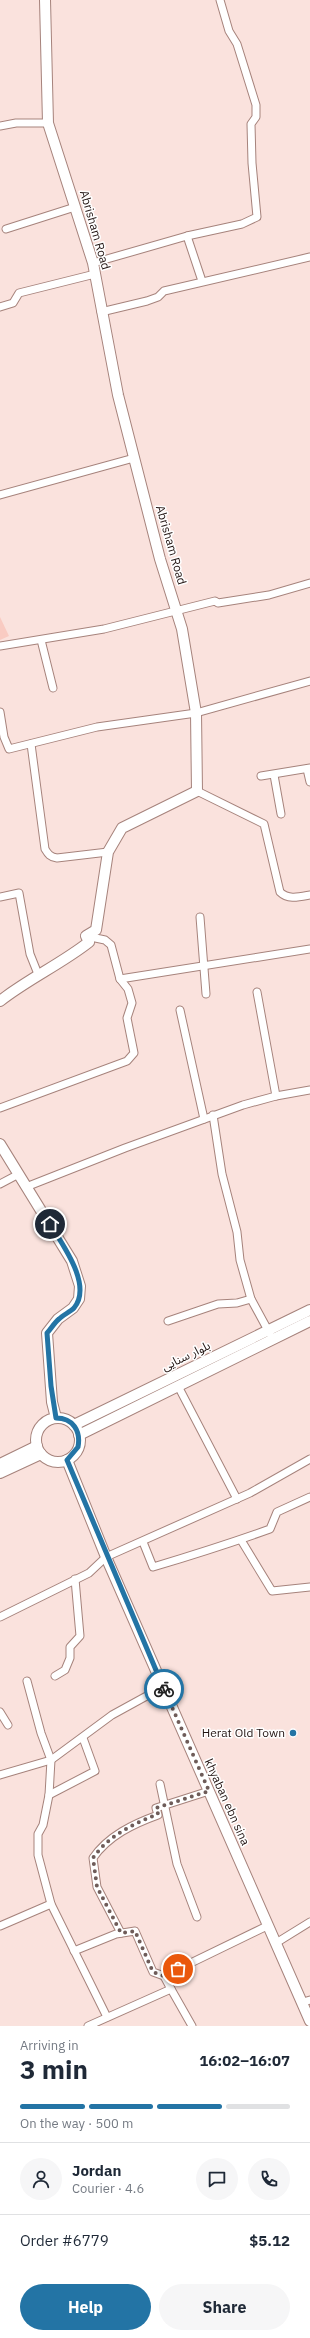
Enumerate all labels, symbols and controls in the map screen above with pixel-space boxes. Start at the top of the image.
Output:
street label: Abrisham Road [77,188,114,271]
street label: Abrisham Road [153,503,190,586]
pin [33,1207,67,1241]
icon: home [39,1213,61,1235]
street label: بلوار سنایی [159,1337,212,1374]
courier [144,1669,184,1709]
icon: bike [153,1678,175,1700]
place label: Herat Old Town [202,1725,285,1740]
marker: Herat Old Town [288,1728,298,1738]
street label: khyaban ebn sina [202,1756,254,1848]
pin [161,1952,195,1986]
icon: bag [167,1958,189,1980]
text: Arriving in [20,2037,79,2054]
text: 16:02–16:07 [199,2051,290,2070]
text: 3 min [20,2052,88,2086]
text: On the way · 500 m [20,2115,133,2132]
button: person [20,2158,62,2200]
button: chat [196,2158,238,2200]
button: phone [248,2158,290,2200]
text: Jordan [72,2161,121,2180]
text: Courier · 4.6 [72,2180,144,2197]
text: Order #6779 [20,2231,109,2250]
text: $5.12 [249,2231,290,2250]
button: Help [20,2284,151,2330]
button: Share [159,2284,290,2330]

